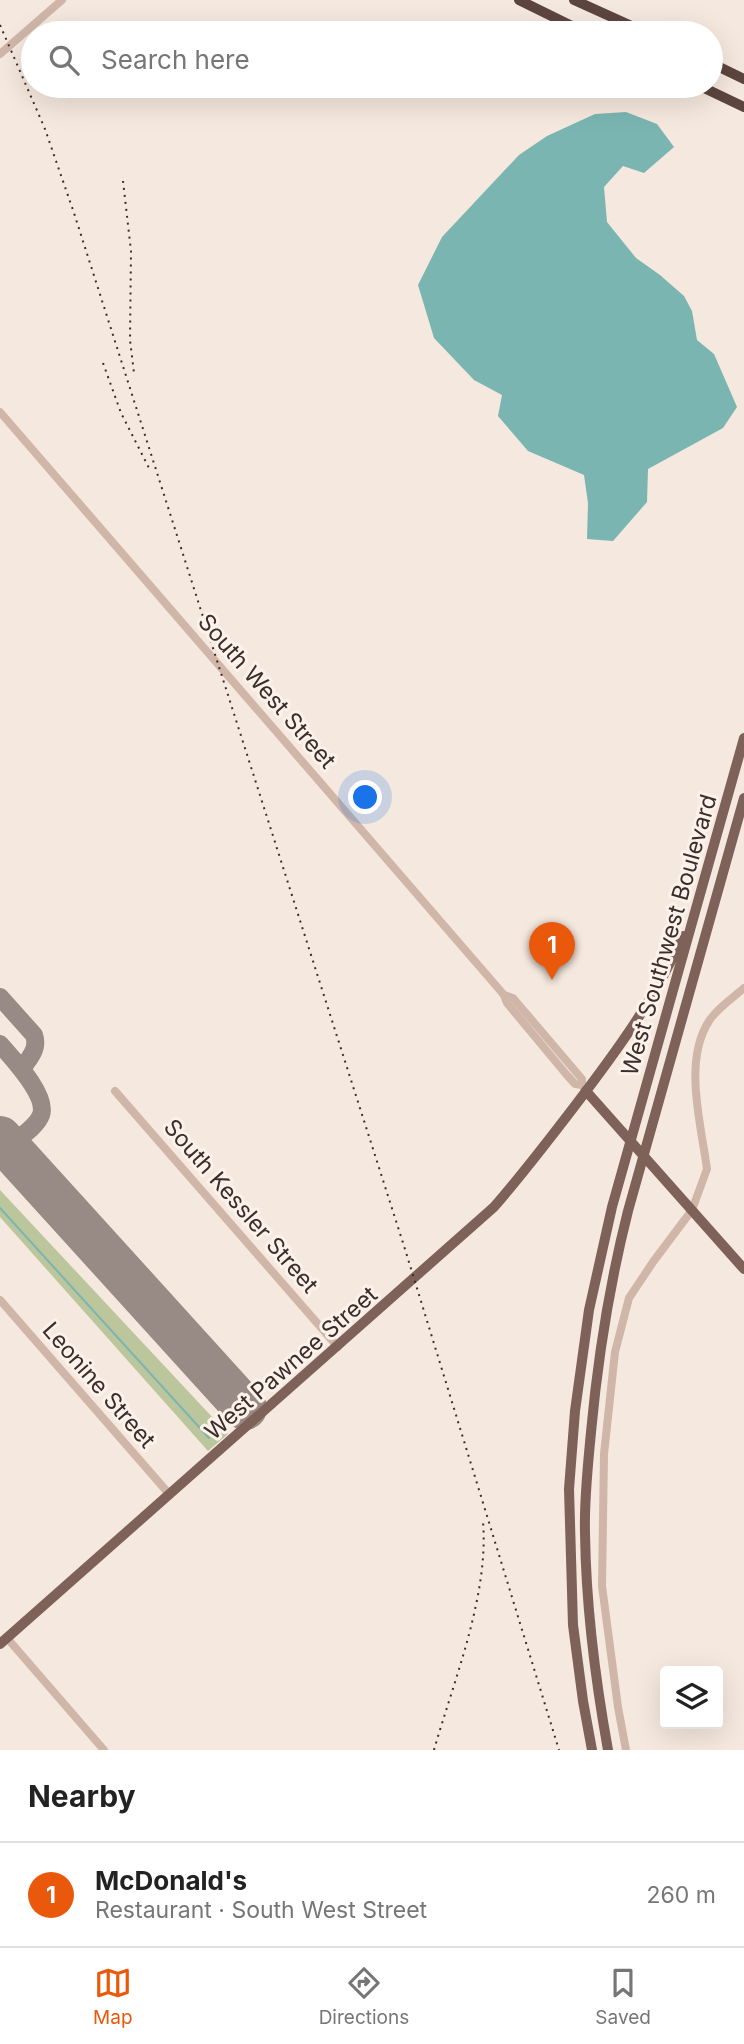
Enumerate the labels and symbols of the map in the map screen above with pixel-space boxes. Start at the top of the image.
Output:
street label: South West Street [192,608,342,774]
your location [348,780,382,814]
street label: West Southwest Boulevard [615,791,723,1079]
pin: 1 [529,922,575,980]
street label: South Kessler Street [158,1113,324,1299]
street label: West Pawnee Street [199,1280,383,1445]
street label: Leonine Street [37,1316,162,1454]

